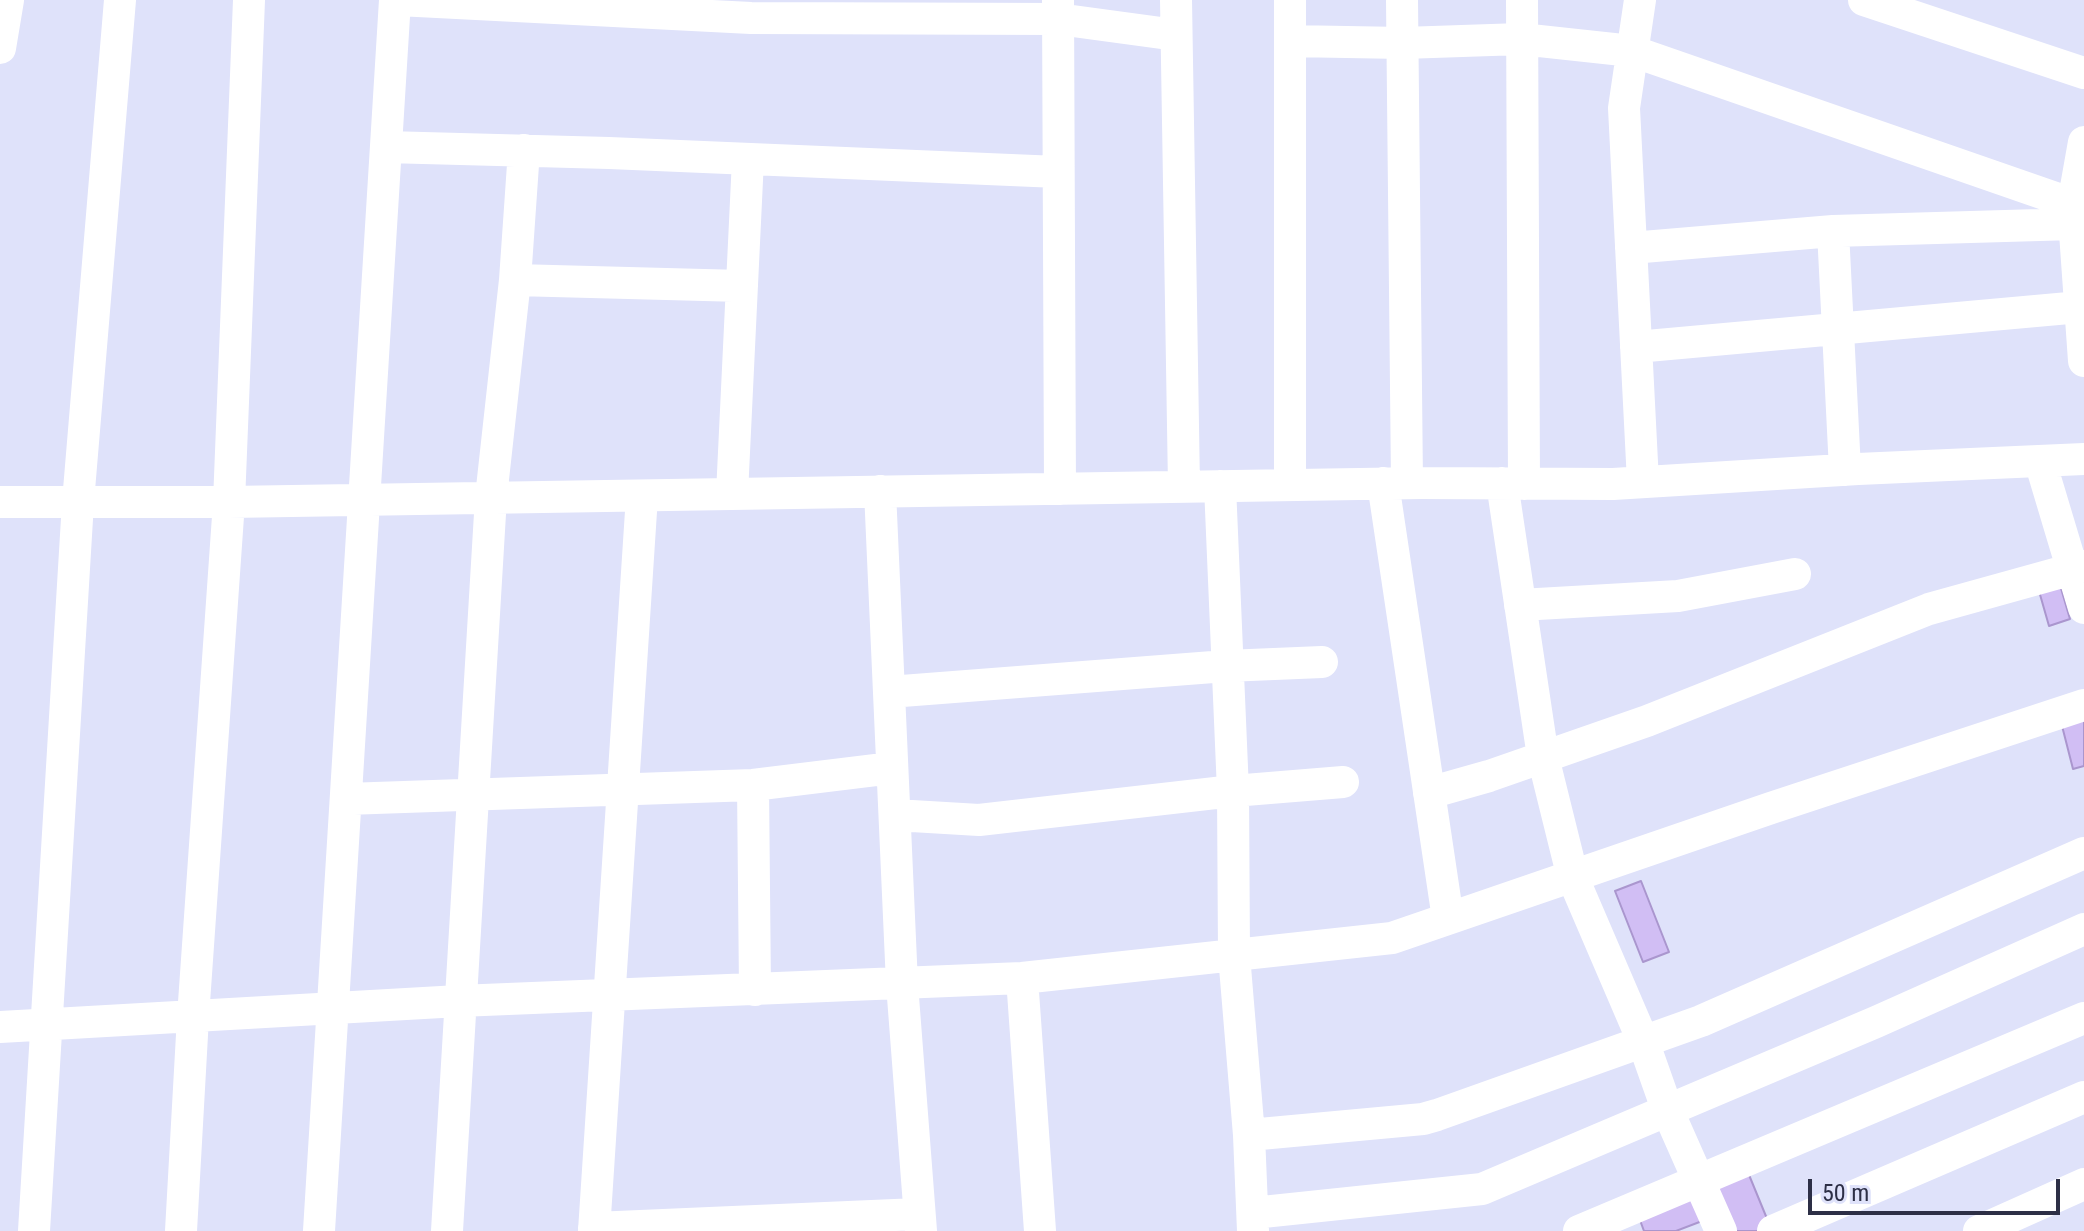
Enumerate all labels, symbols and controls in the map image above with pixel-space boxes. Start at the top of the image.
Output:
scale bar [1812,1163,2064,1213]
text: 50 m [1822,1179,1869,1207]

